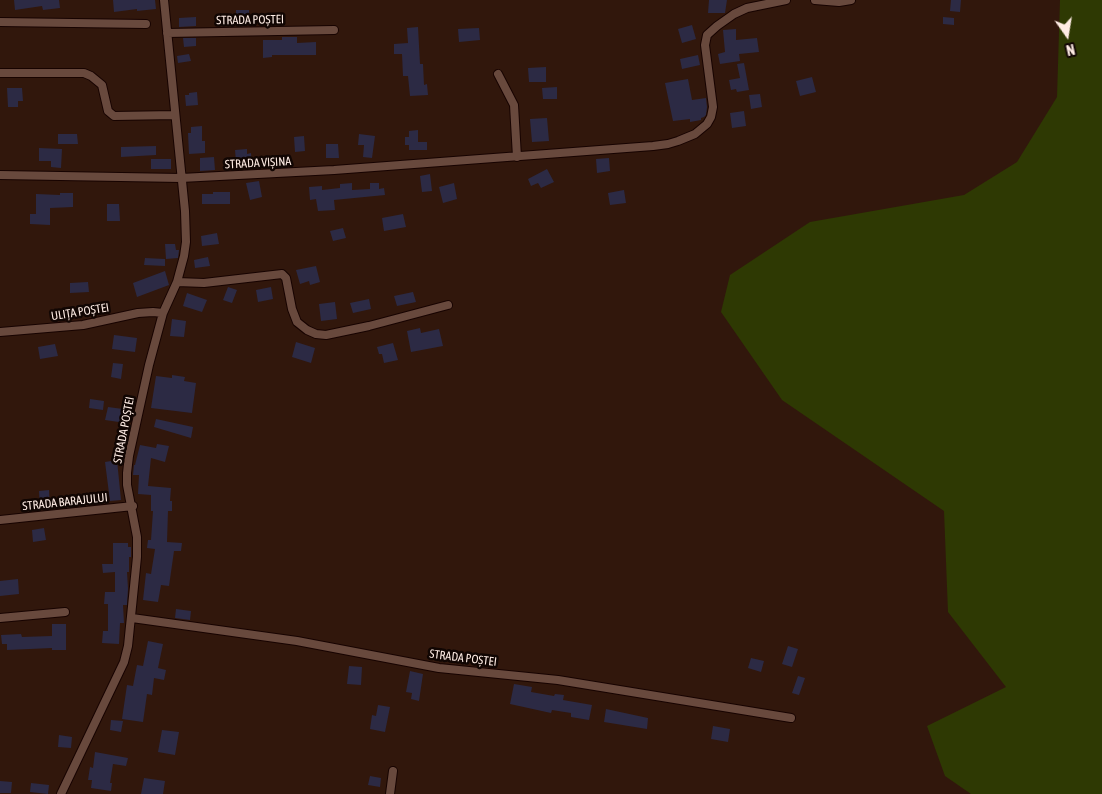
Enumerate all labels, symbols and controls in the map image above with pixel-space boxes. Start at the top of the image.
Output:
north arrow [1042,10,1092,60]
street label: STRADA POȘTEI [216,12,284,28]
text: N [1065,41,1076,58]
street label: STRADA VIȘINA [224,154,292,172]
street label: ULIȚA POȘTEI [50,300,110,324]
street label: STRADA POȘTEI [110,395,138,465]
street label: STRADA BARAJULUI [22,490,108,514]
street label: STRADA POȘTEI [428,647,498,669]

